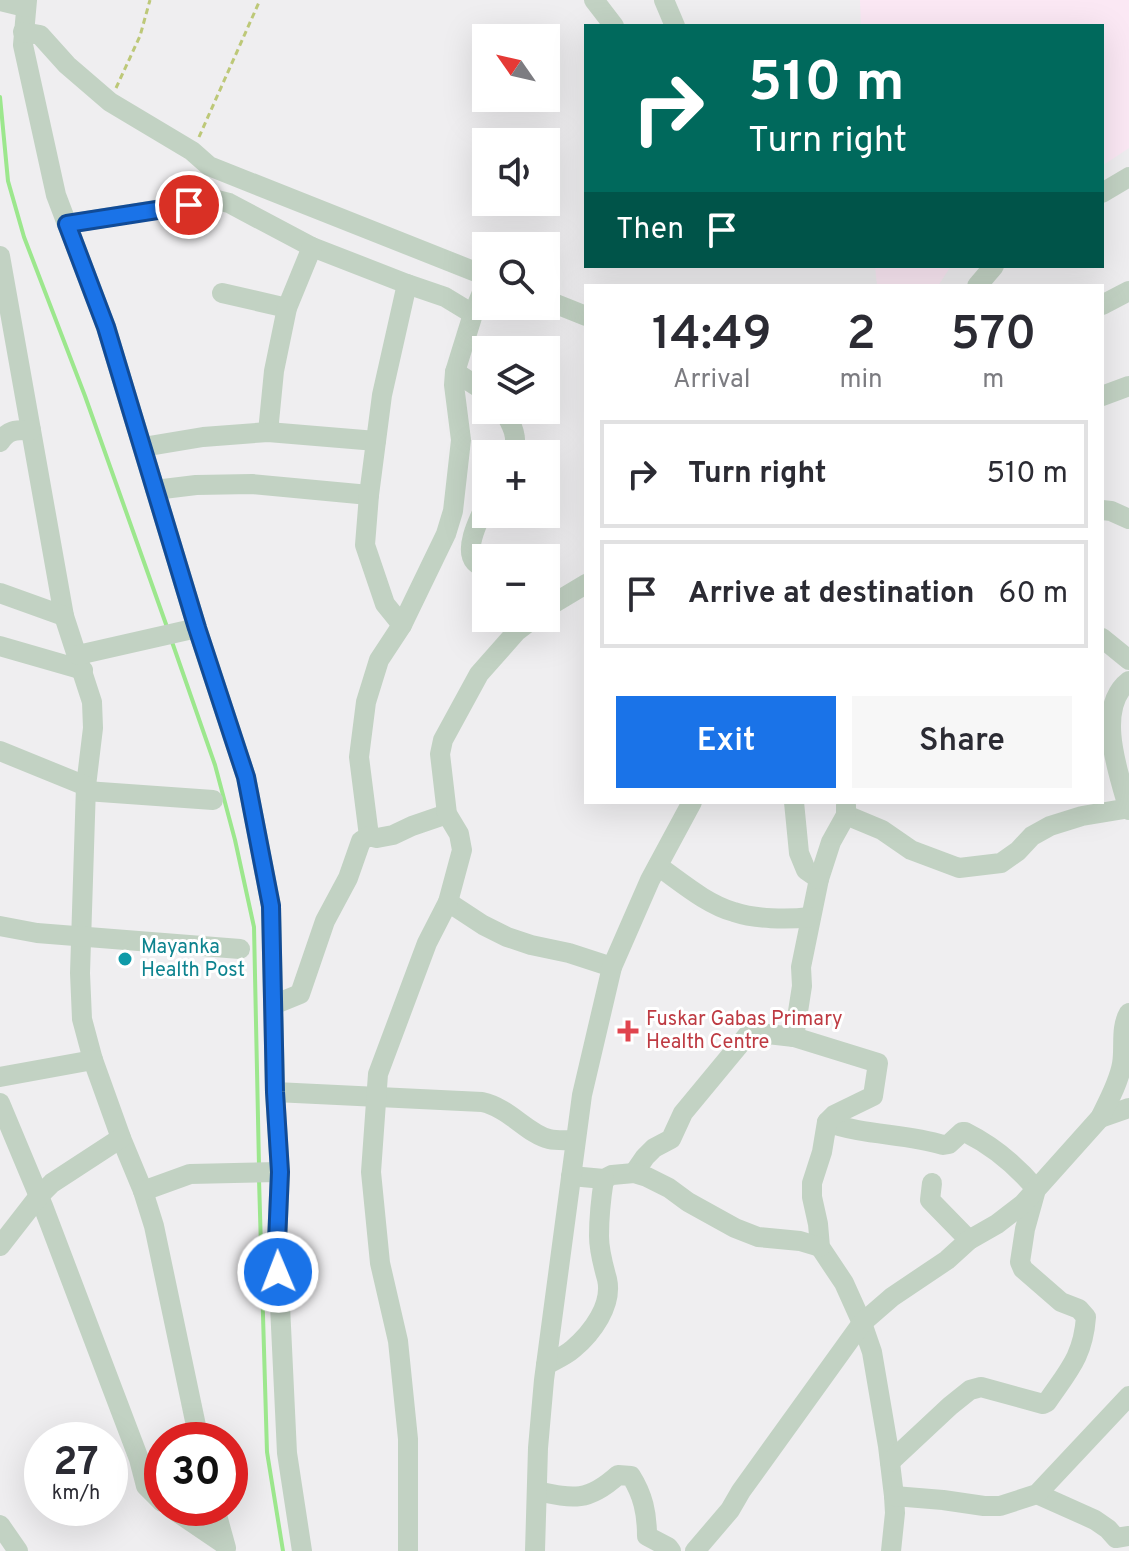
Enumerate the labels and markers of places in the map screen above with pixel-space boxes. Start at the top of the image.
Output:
pin [155,171,223,239]
place label: Mayanka Health Post [141,935,245,984]
marker: Mayanka Health Post [116,950,134,968]
place label: Fuskar Gabas Primary Health Centre [646,1007,843,1056]
marker: Fuskar Gabas Primary Health Centre [617,1020,639,1042]

